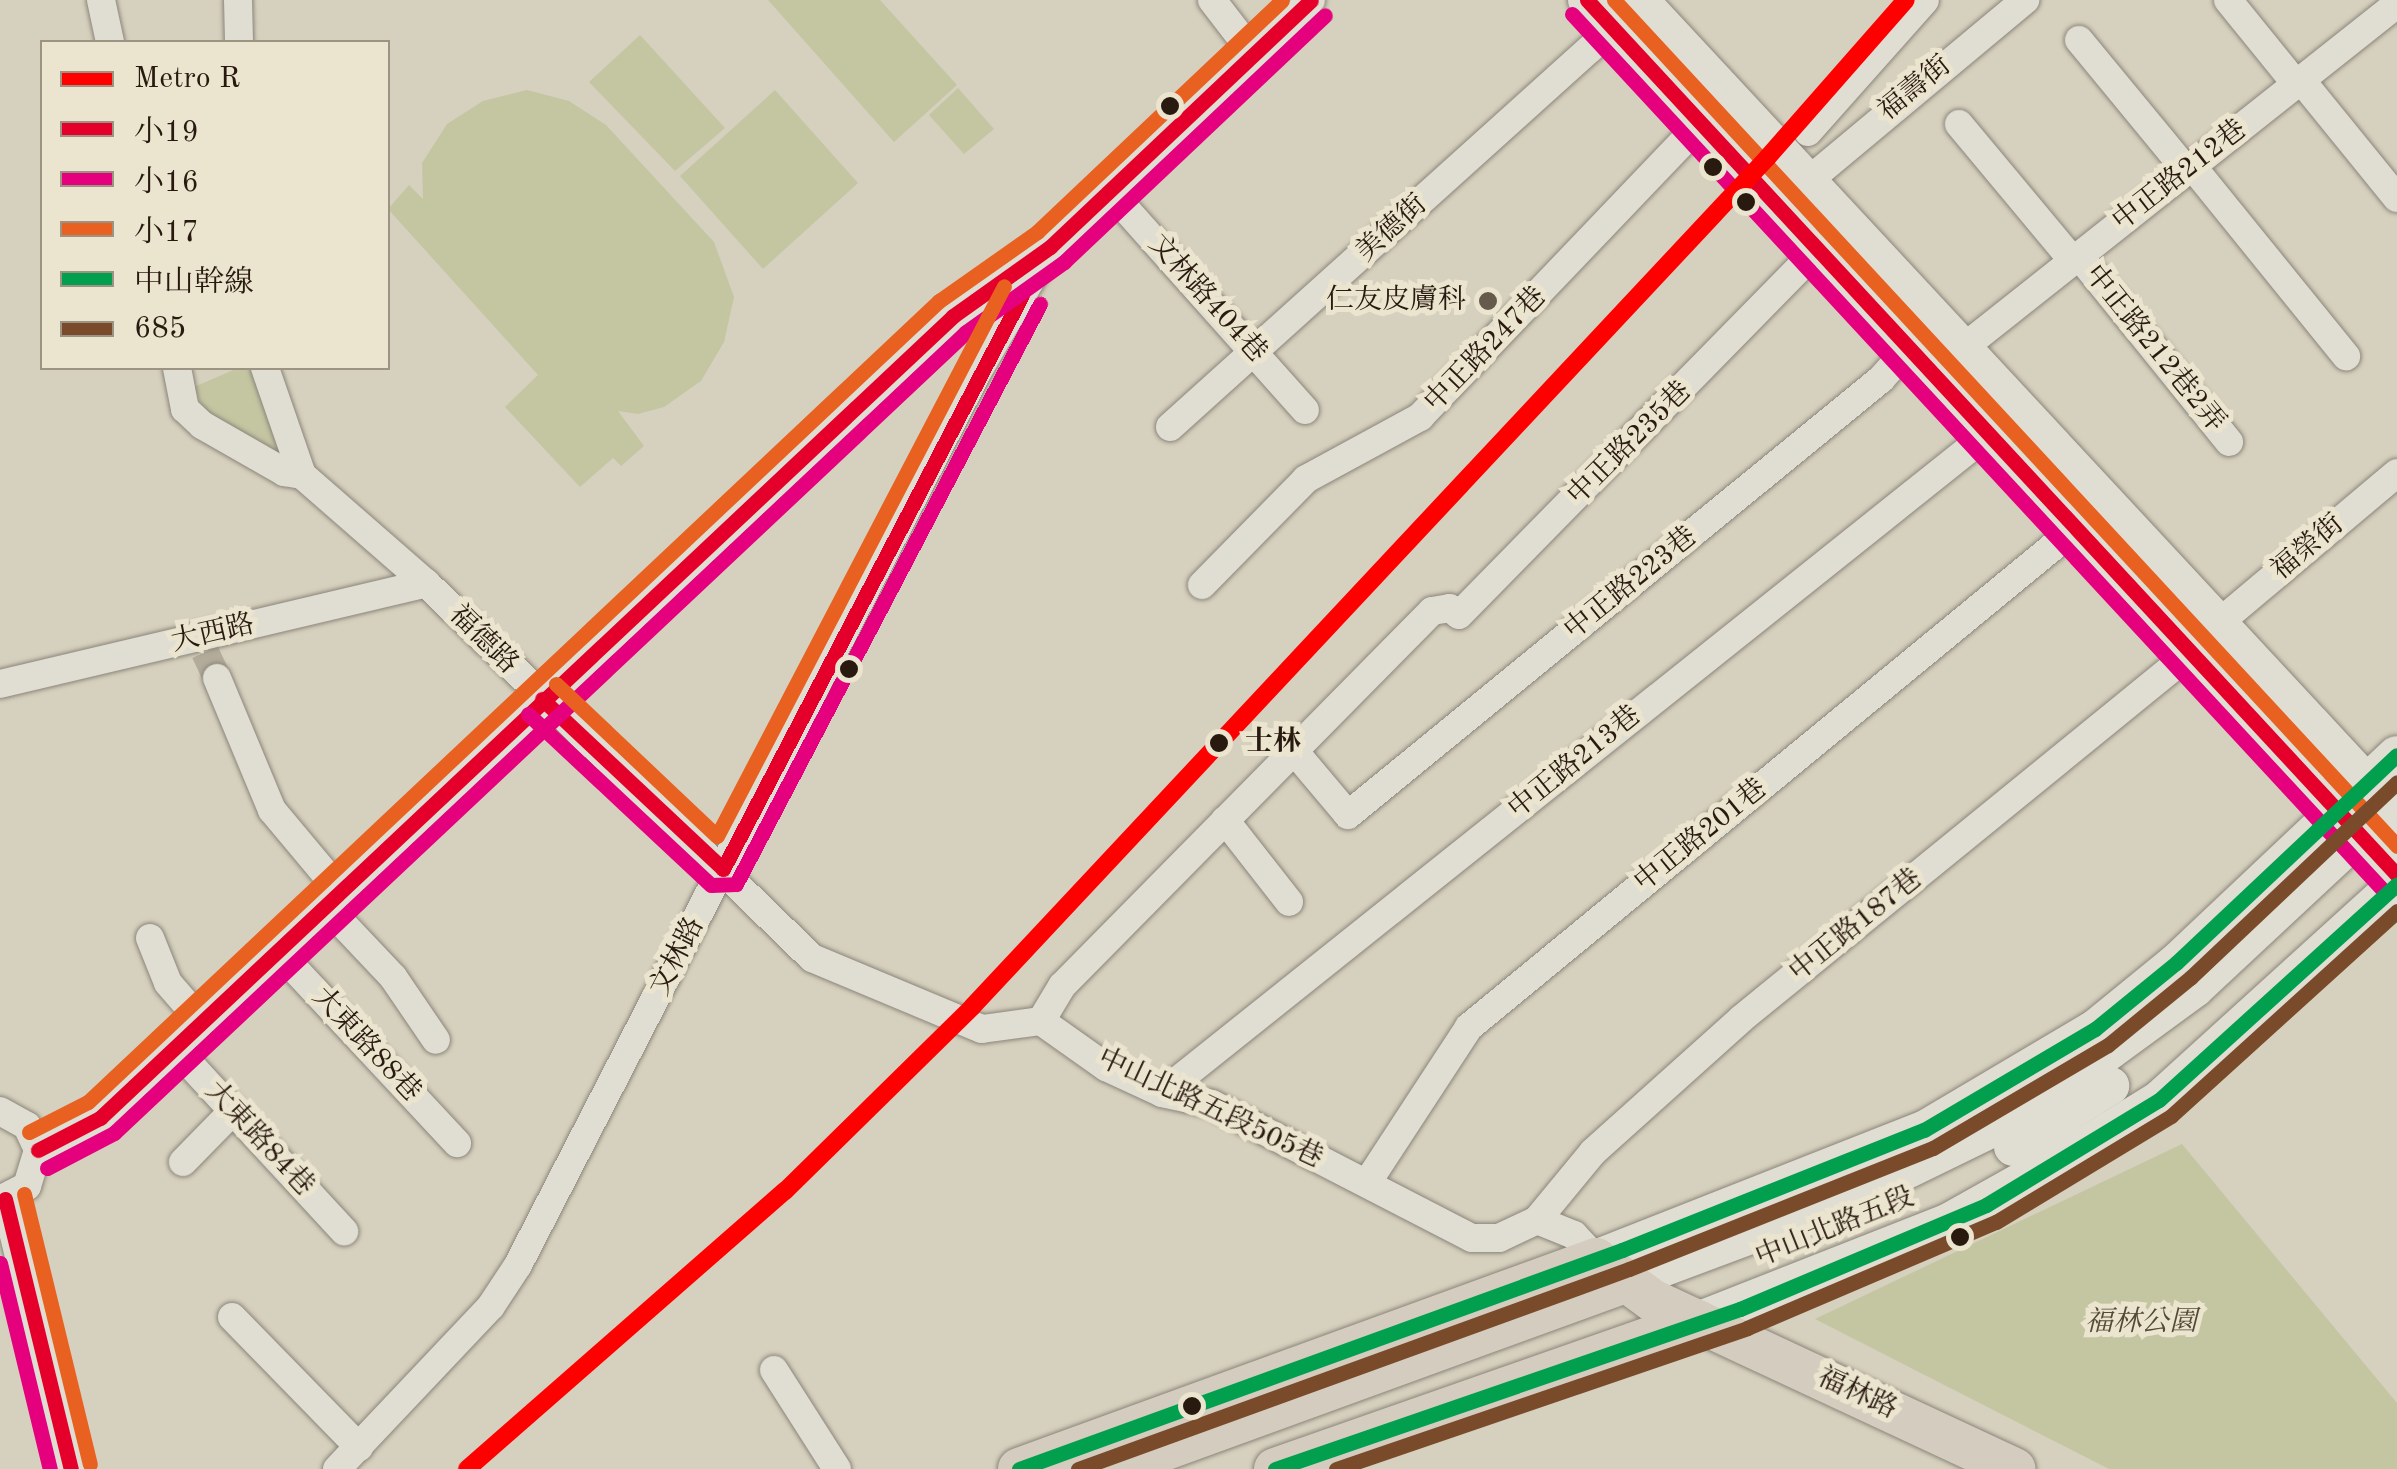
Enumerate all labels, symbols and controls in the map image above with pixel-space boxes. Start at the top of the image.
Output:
legend [40,40,390,370]
street label: 福壽街 [1872,50,1958,128]
text: Metro R [134,64,241,94]
unlabelled marker [1160,96,1180,116]
street label: 中正路212巷 [2106,113,2254,239]
text: 小19 [134,118,199,148]
unlabelled marker [1703,157,1723,177]
text: 小16 [134,168,199,198]
street label: 美德街 [1350,188,1434,270]
unlabelled marker [1736,192,1756,212]
text: 小17 [134,218,199,248]
street label: 文林路404巷 [1141,228,1273,370]
street label: 中正路212巷2弄 [2076,259,2232,439]
text: 中山幹線 [134,268,254,298]
street label: 中正路247巷 [1418,281,1554,419]
place label: 仁友皮膚科 [1326,284,1466,318]
marker: 仁友皮膚科 [1475,288,1501,314]
text: 685 [134,314,186,344]
street label: 中正路235巷 [1561,375,1699,513]
street label: 福榮街 [2265,508,2351,588]
street label: 中正路223巷 [1558,520,1704,648]
street label: 福德路 [441,598,525,682]
street label: 大西路 [168,608,258,660]
unlabelled marker [839,659,859,679]
street label: 中正路213巷 [1502,699,1648,827]
marker: 士林 [1202,726,1236,760]
place label: 士林 [1245,726,1301,760]
street label: 中正路201巷 [1628,772,1774,900]
street label: 中正路187巷 [1783,862,1929,990]
street label: 文林路 [644,912,712,1002]
street label: 大東路88巷 [304,981,428,1109]
street label: 中山北路五段505巷 [1092,1042,1328,1176]
street label: 大東路84巷 [197,1075,321,1203]
street label: 中山北路五段 [1751,1181,1919,1275]
unlabelled marker [1950,1227,1970,1247]
park label: 福林公園 [2085,1306,2197,1340]
street label: 福林路 [1812,1361,1902,1427]
unlabelled marker [1182,1396,1202,1416]

